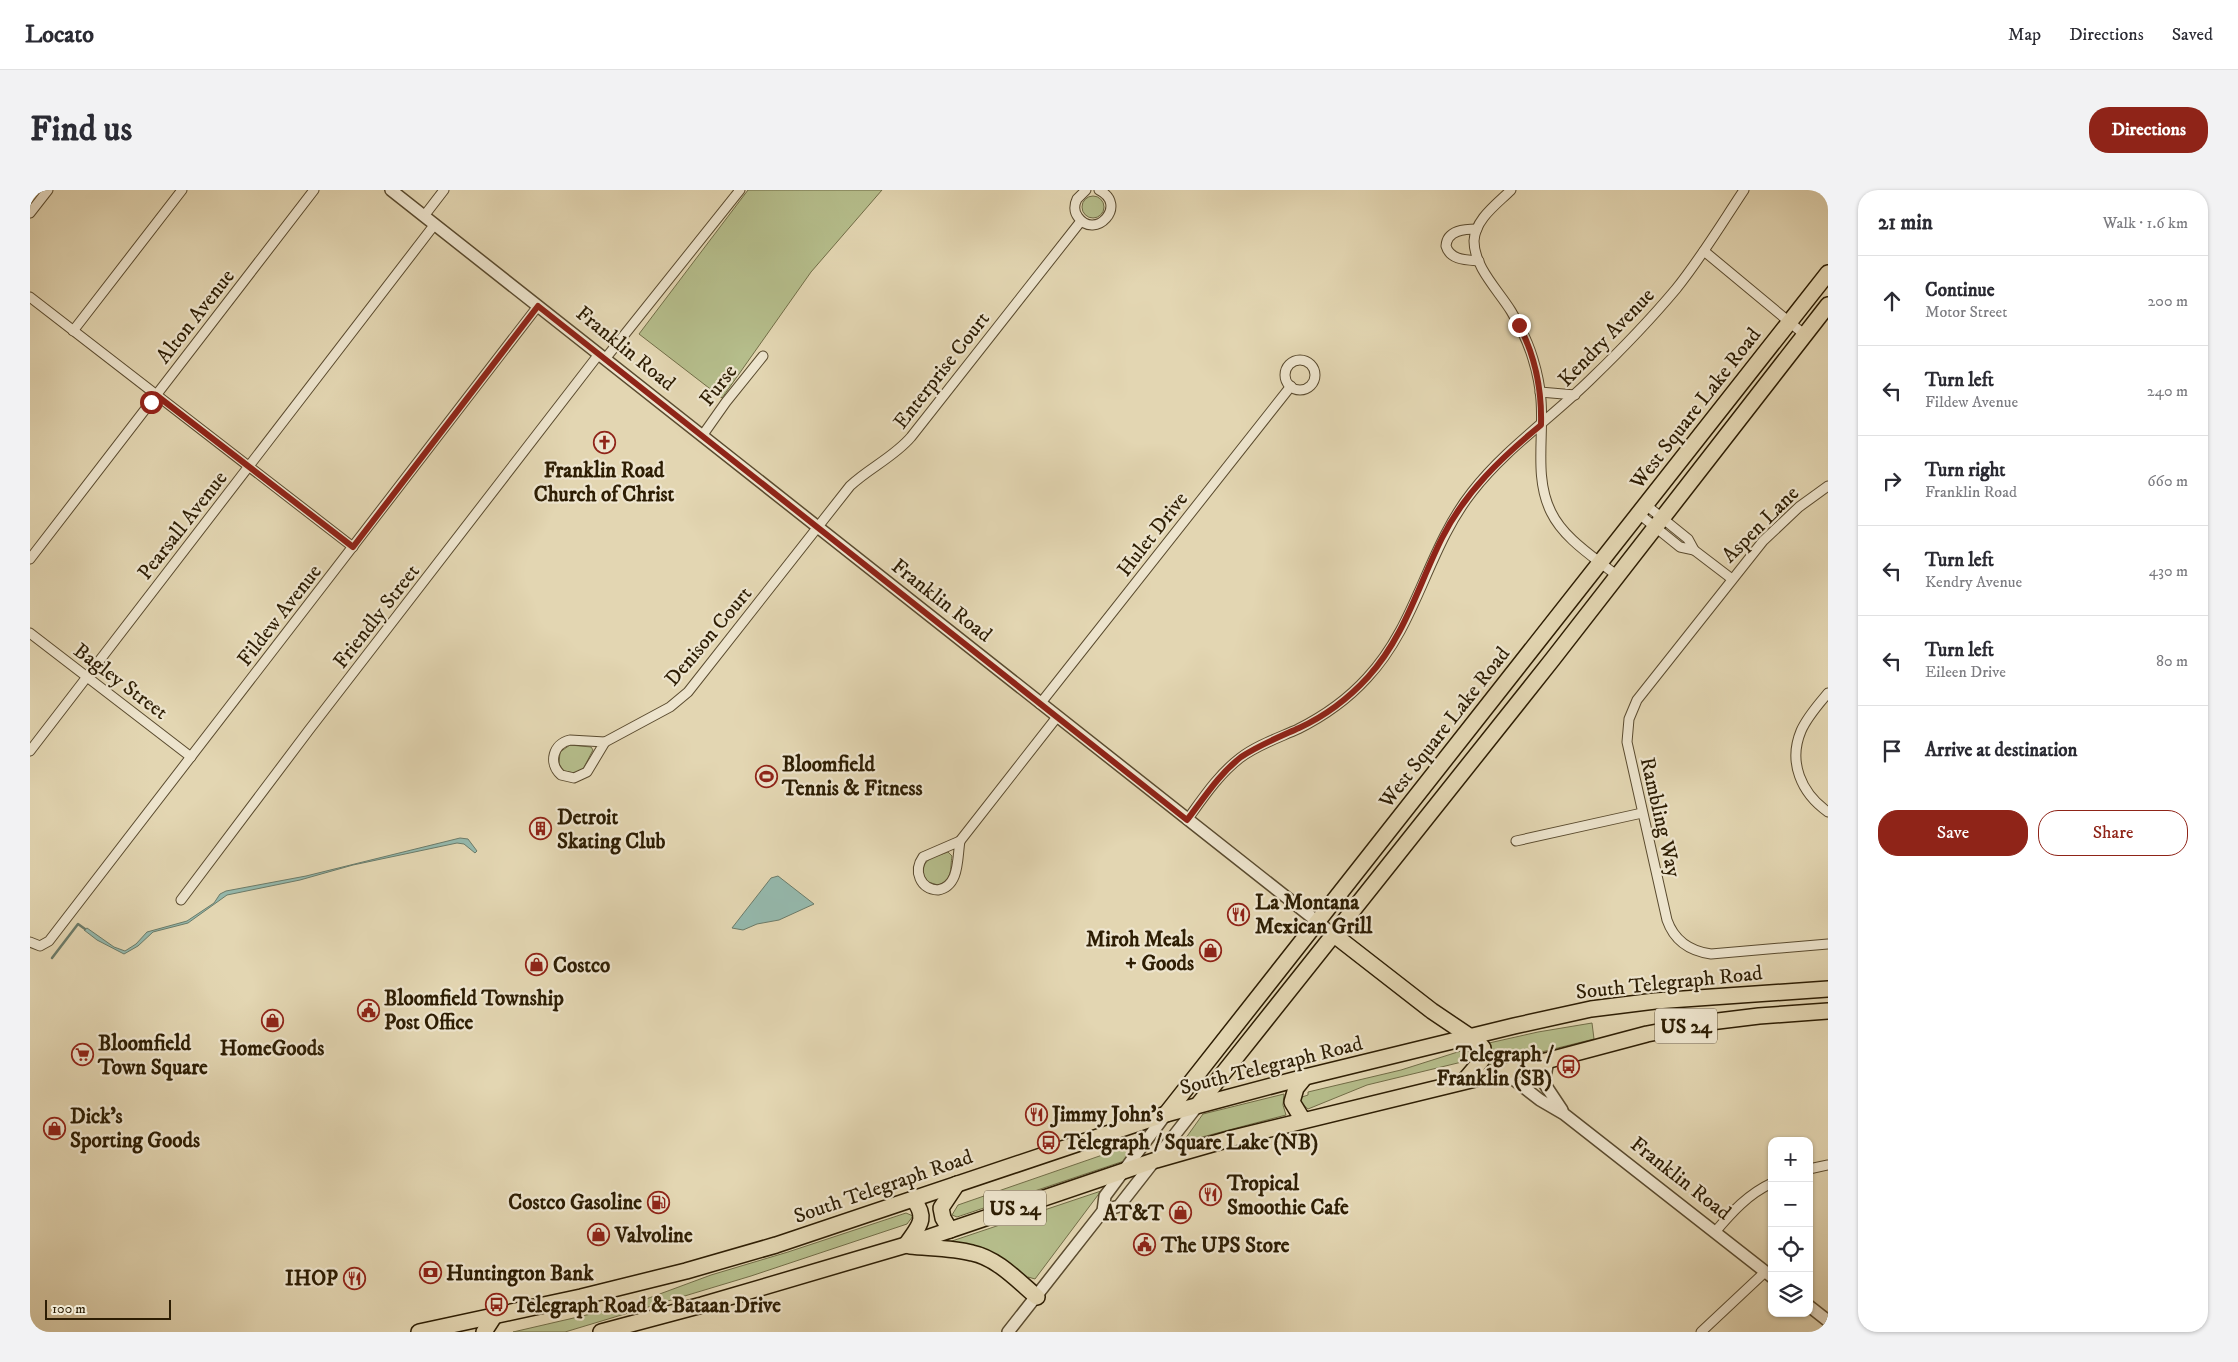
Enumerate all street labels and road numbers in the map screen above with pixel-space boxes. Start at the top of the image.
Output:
street label: Alton Avenue [151,264,241,369]
street label: Kendry Avenue [1553,283,1661,393]
street label: Franklin Road [570,301,681,397]
street label: Enterprise Court [888,307,996,434]
street label: West Square Lake Road [1624,322,1767,495]
street label: Furse [694,359,743,412]
street label: Pearsall Avenue [132,466,234,585]
street label: Aspen Lane [1717,480,1805,569]
street label: Hulet Drive [1112,487,1194,582]
street label: Franklin Road [886,553,997,648]
street label: Fildew Avenue [232,559,328,672]
street label: Friendly Street [328,559,426,674]
street label: Denison Court [660,581,758,692]
street label: Bagley Street [68,638,173,726]
street label: West Square Lake Road [1373,641,1516,814]
street label: Rambling Way [1634,755,1687,881]
street label: South Telegraph Road [1575,960,1764,1006]
road number: US 24 [1655,1008,1717,1044]
street label: South Telegraph Road [1177,1031,1366,1101]
street label: Franklin Road [1625,1131,1736,1226]
street label: South Telegraph Road [790,1144,977,1230]
road number: US 24 [984,1190,1046,1226]

